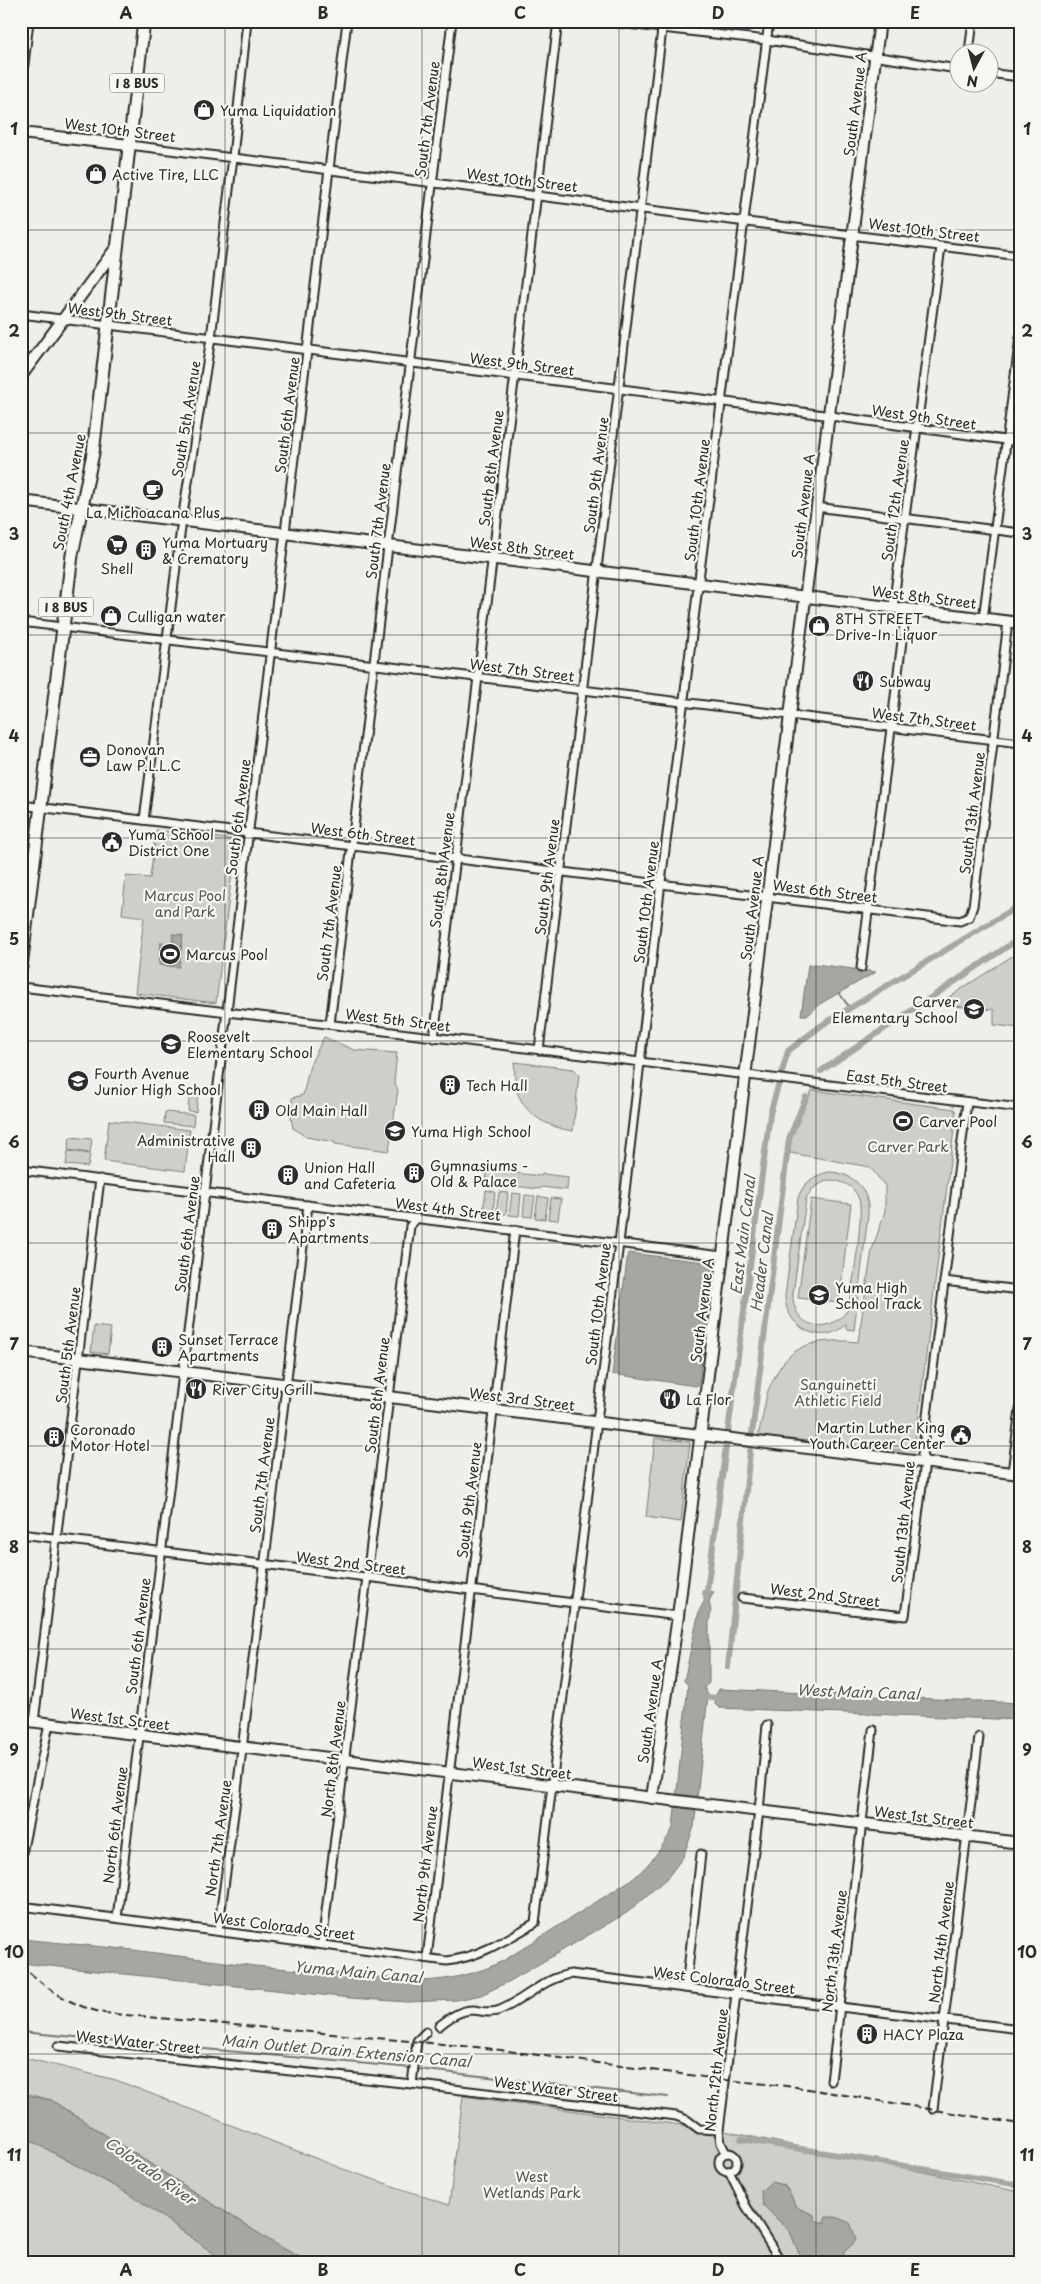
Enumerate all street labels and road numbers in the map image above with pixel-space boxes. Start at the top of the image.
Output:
street label: South Avenue A [838,50,872,158]
street label: South 7th Avenue [409,59,445,178]
road number: I 8 BUS [110,74,164,92]
street label: West 10th Street [63,113,177,147]
street label: West 10th Street [465,163,579,197]
street label: West 10th Street [867,213,981,247]
street label: West 9th Street [66,297,174,331]
street label: West 9th Street [468,347,576,381]
street label: South 6th Avenue [269,355,305,475]
street label: South 5th Avenue [166,359,206,479]
street label: West 9th Street [870,399,978,435]
street label: South 8th Avenue [473,408,509,527]
street label: South 9th Avenue [578,416,614,534]
street label: South 4th Avenue [47,431,91,552]
street label: South 10th Avenue [679,437,715,563]
street label: South 12th Avenue [876,437,914,562]
street label: South Avenue A [786,452,820,560]
street label: South 7th Avenue [360,461,396,580]
street label: West 8th Street [468,531,576,565]
street label: West 8th Street [870,580,978,614]
road number: I 8 BUS [38,598,94,616]
street label: West 7th Street [468,653,576,687]
street label: West 7th Street [870,702,978,736]
street label: South 13th Avenue [954,750,990,875]
street label: South 6th Avenue [220,757,256,877]
street label: South 8th Avenue [424,810,460,929]
street label: West 6th Street [309,817,417,851]
street label: South 9th Avenue [529,818,565,936]
street label: South 10th Avenue [628,839,664,965]
street label: South Avenue A [735,854,769,962]
street label: South 7th Avenue [311,863,347,982]
street label: West 6th Street [771,874,879,908]
street label: West 5th Street [344,1003,452,1037]
street label: East 5th Street [845,1064,949,1098]
street label: South 6th Avenue [169,1174,205,1294]
street label: West 4th Street [394,1192,502,1226]
street label: South 10th Avenue [580,1241,616,1367]
street label: South Avenue A [685,1256,719,1364]
street label: South 5th Avenue [50,1285,86,1405]
street label: South 8th Avenue [359,1335,395,1454]
street label: West 3rd Street [468,1382,576,1416]
street label: South 7th Avenue [244,1415,280,1534]
street label: South 9th Avenue [451,1441,487,1559]
street label: South 13th Avenue [886,1459,920,1584]
street label: West 2nd Street [295,1546,407,1580]
street label: South 6th Avenue [120,1576,156,1696]
street label: West 2nd Street [769,1578,881,1612]
street label: South Avenue A [632,1657,668,1765]
street label: North 8th Avenue [315,1699,351,1819]
street label: West 1st Street [69,1702,171,1736]
street label: West 1st Street [471,1751,573,1785]
street label: North 6th Avenue [97,1765,133,1885]
street label: North 7th Avenue [199,1778,237,1898]
street label: West 1st Street [873,1800,975,1834]
street label: North 9th Avenue [407,1804,443,1924]
street label: North 14th Avenue [923,1879,959,2004]
street label: North 13th Avenue [816,1888,852,2014]
street label: West Colorado Street [212,1907,357,1945]
street label: West Colorado Street [652,1961,797,1999]
street label: North 12th Avenue [699,2007,733,2133]
street label: West Water Street [75,2025,202,2059]
street label: West Water Street [493,2071,620,2107]

